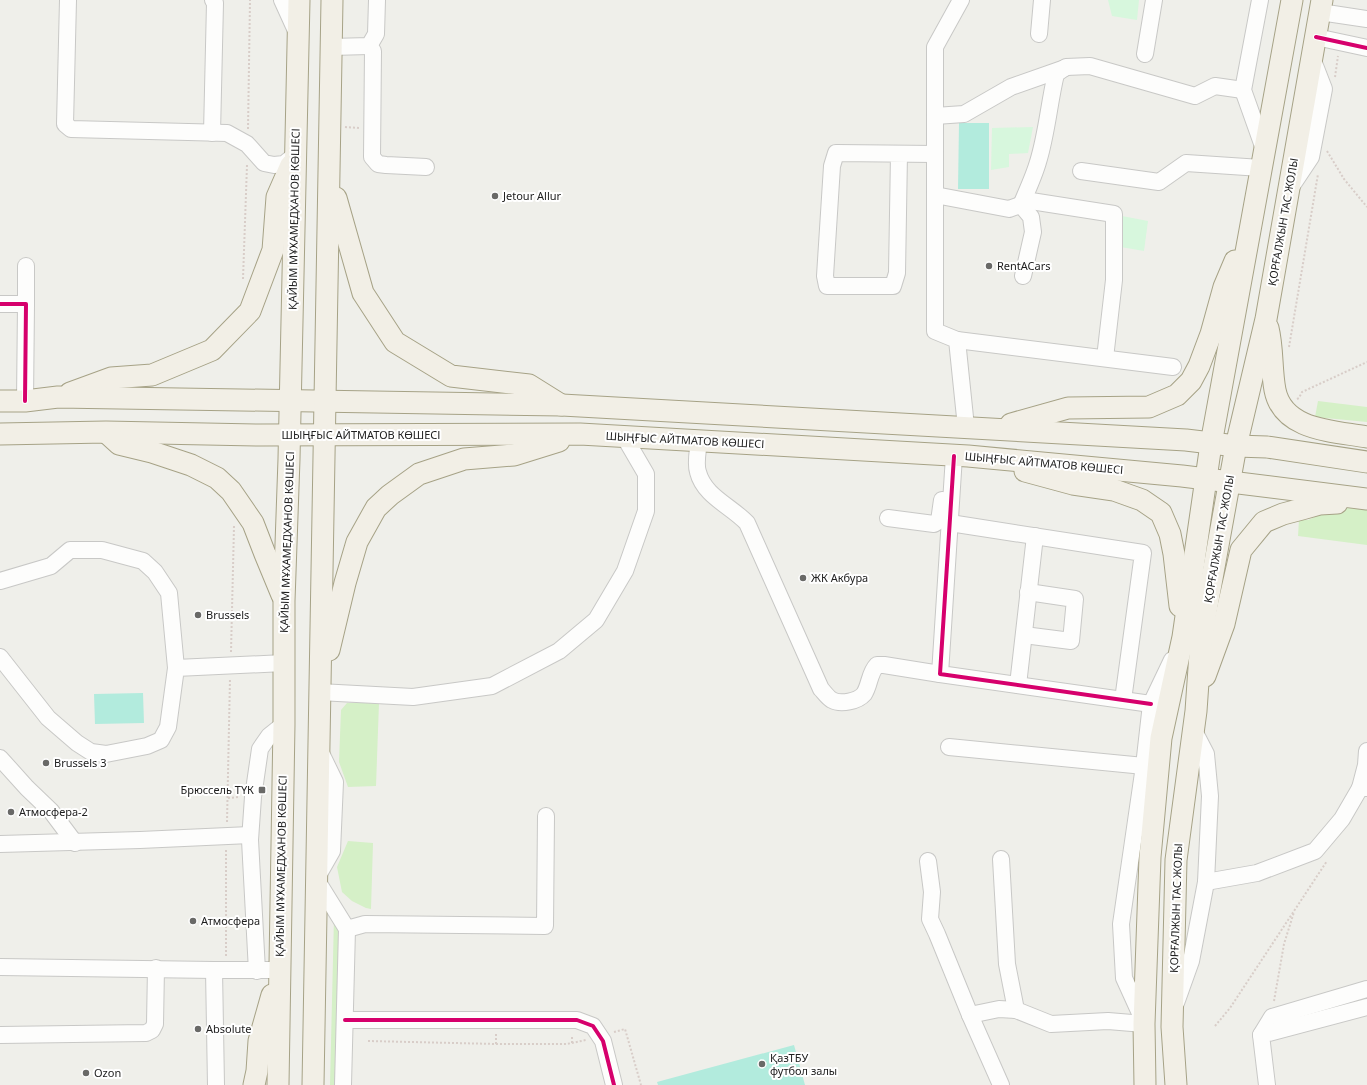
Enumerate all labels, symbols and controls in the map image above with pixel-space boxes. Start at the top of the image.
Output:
street label: ҚАЙЫМ МҰХАМЕДХАНОВ КӨШЕСІ [284,128,303,310]
street label: ҚОРҒАЛЖЫН ТАС ЖОЛЫ [1264,157,1301,287]
place label: Jetour Allur [502,188,562,203]
marker: Jetour Allur [490,191,500,201]
place label: RentACars [997,258,1051,273]
marker: RentACars [984,261,994,271]
street label: ШЫҢҒЫС АЙТМАТОВ КӨШЕСІ [282,427,440,442]
street label: ШЫҢҒЫС АЙТМАТОВ КӨШЕСІ [605,428,765,451]
street label: ШЫҢҒЫС АЙТМАТОВ КӨШЕСІ [964,448,1124,477]
street label: ҚАЙЫМ МҰХАМЕДХАНОВ КӨШЕСІ [276,451,297,633]
street label: ҚОРҒАЛЖЫН ТАС ЖОЛЫ [1200,474,1237,604]
place label: ЖК Акбура [811,570,868,585]
marker: ЖК Акбура [798,573,808,583]
place label: Brussels [206,607,249,622]
marker: Brussels [193,610,203,620]
place label: Brussels 3 [54,755,107,770]
marker: Brussels 3 [41,758,51,768]
street label: ҚАЙЫМ МҰХАМЕДХАНОВ КӨШЕСІ [271,775,290,957]
place label: Брюссель ТҮК [181,782,254,797]
marker: Брюссель ТҮК [257,785,267,795]
place label: Атмосфера-2 [19,804,88,819]
marker: Атмосфера-2 [6,807,16,817]
street label: ҚОРҒАЛЖЫН ТАС ЖОЛЫ [1166,843,1185,973]
place label: Атмосфера [201,913,260,928]
marker: Атмосфера [188,916,198,926]
place label: Absolute [206,1021,252,1036]
marker: Absolute [193,1024,203,1034]
place label: ҚазТБУ футбол залы [770,1050,837,1078]
marker: ҚазТБУ футбол залы [757,1059,767,1069]
place label: Ozon [94,1065,121,1080]
marker: Ozon [81,1068,91,1078]

